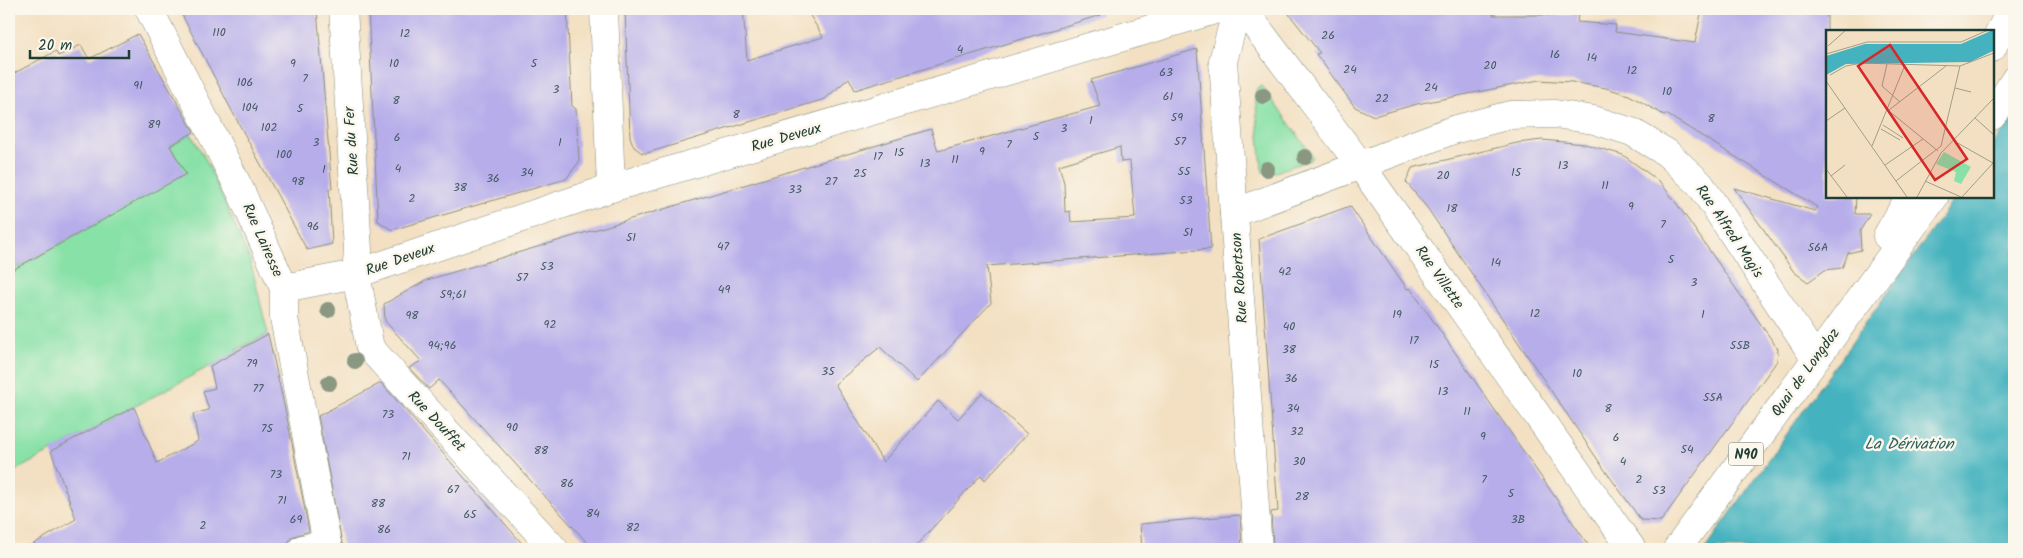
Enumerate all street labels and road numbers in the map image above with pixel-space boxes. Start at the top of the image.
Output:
street label: Rue du Fer [338,105,366,176]
street label: Rue Deveux [748,116,825,159]
street label: Rue Alfred Magis [1689,180,1770,284]
street label: Rue Lairesse [235,200,289,282]
street label: Rue Robertson [1225,232,1255,324]
street label: Rue Deveux [362,237,439,283]
street label: Rue Villette [1408,241,1470,314]
street label: Quai de Longdoz [1765,323,1847,422]
street label: Rue Douffet [401,386,471,458]
road number: N90 [1728,442,1764,466]

